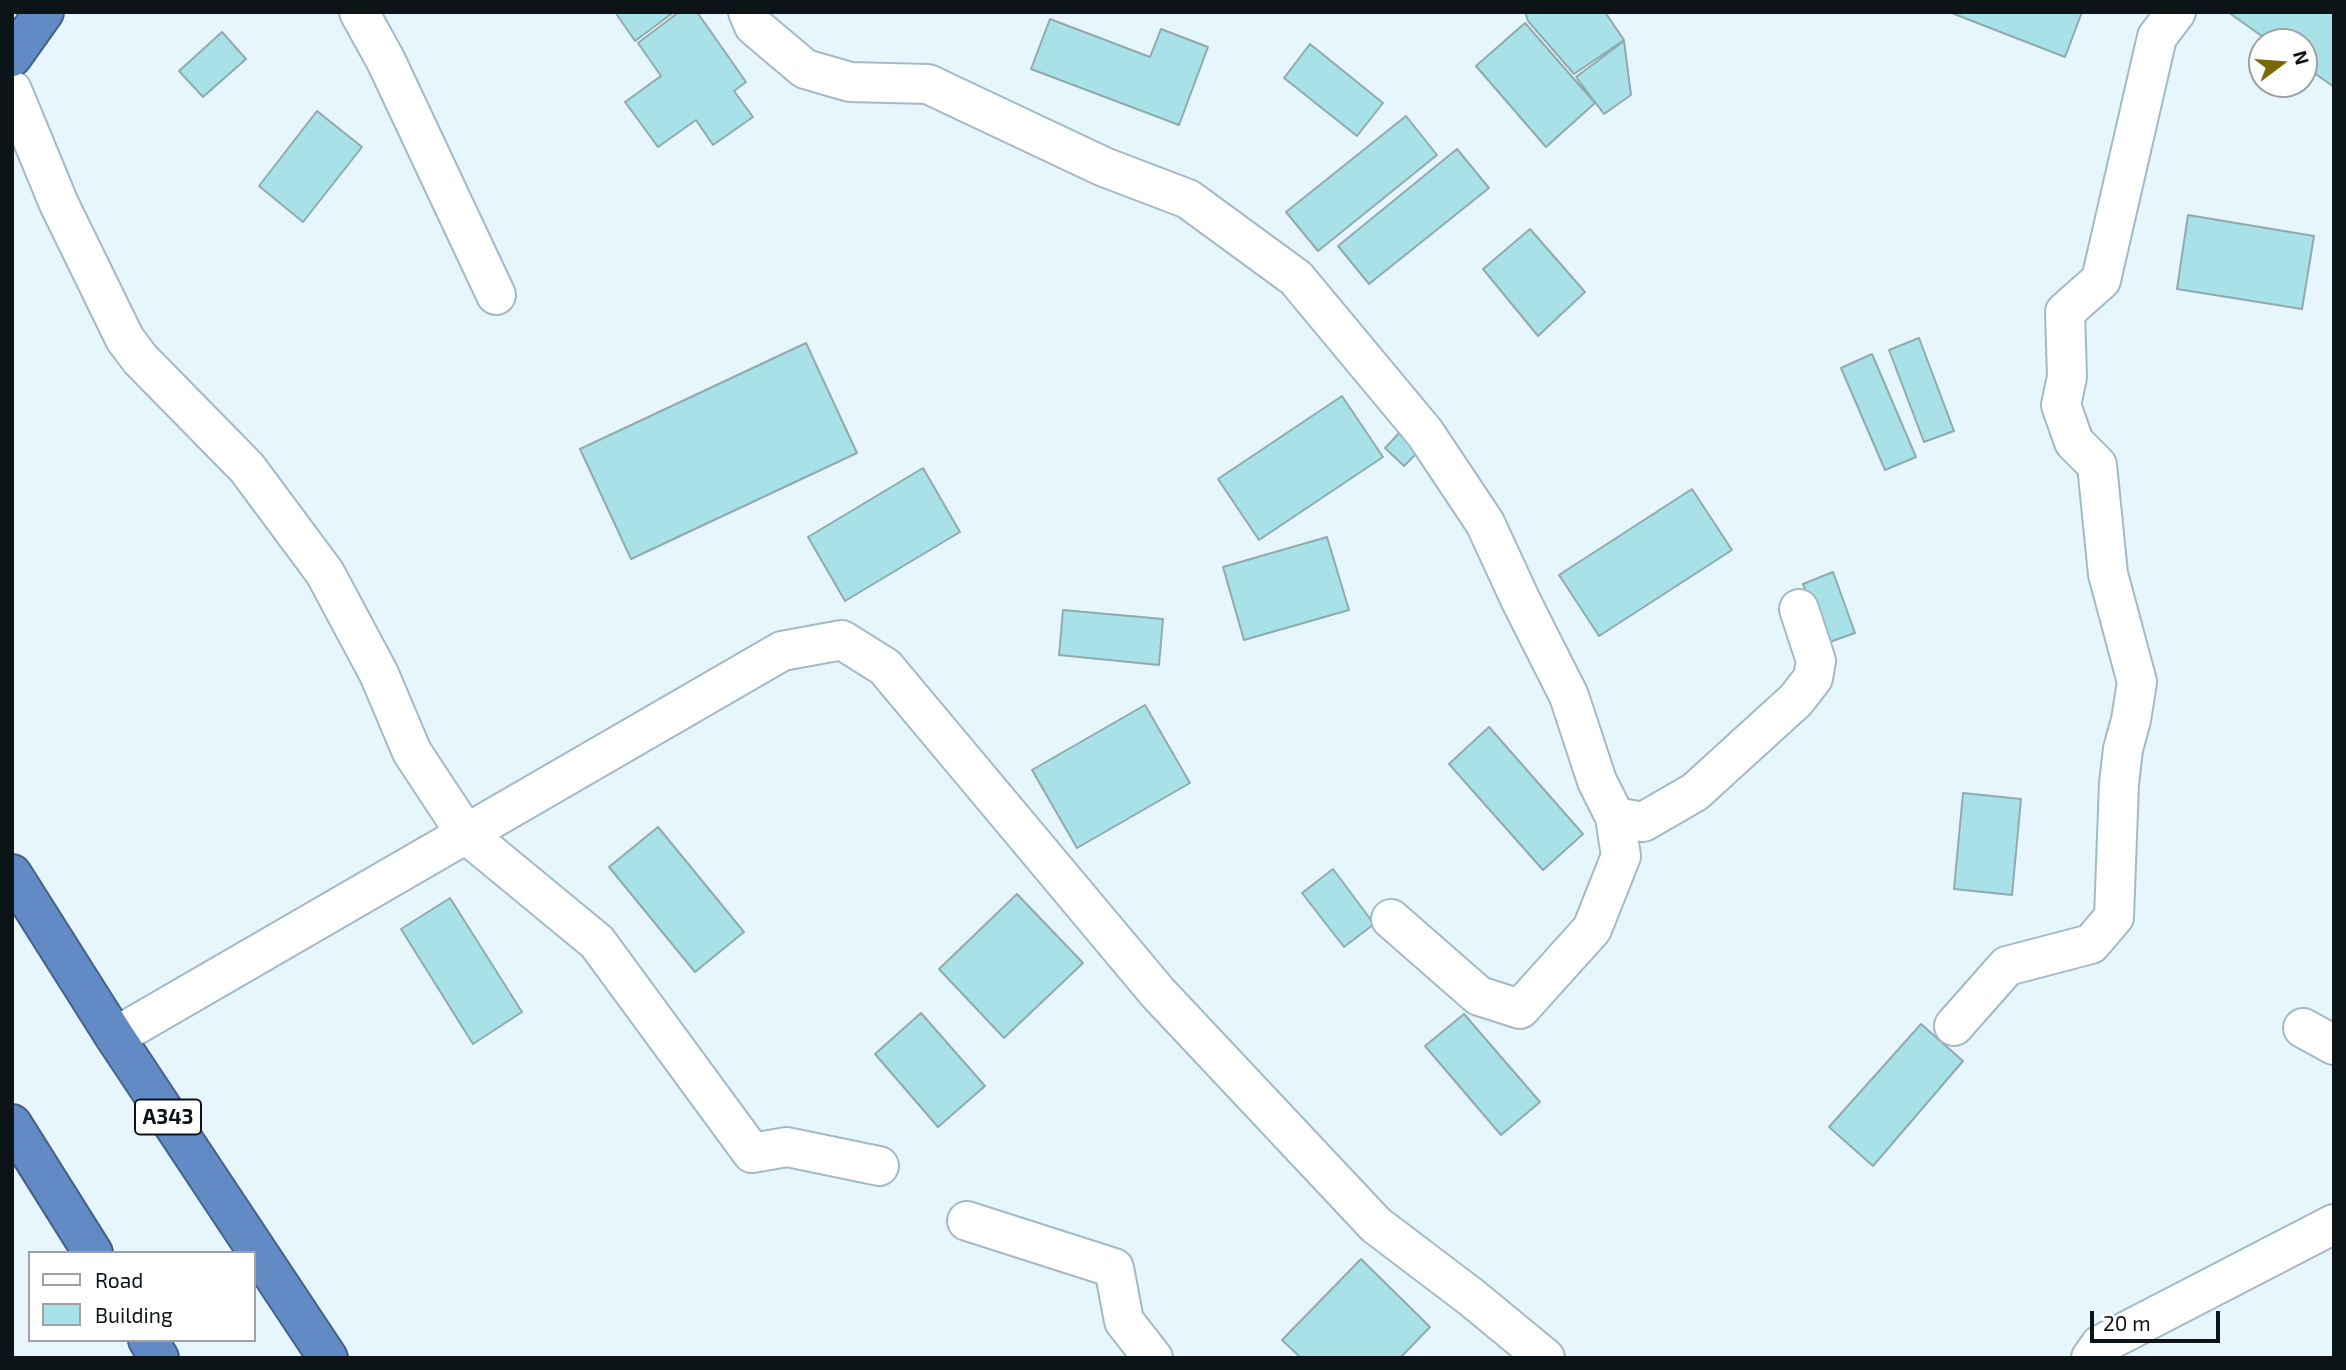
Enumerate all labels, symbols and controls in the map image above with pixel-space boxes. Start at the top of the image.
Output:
north arrow [2248,28,2318,98]
text: N [2289,48,2315,67]
road number: A343 [135,1100,201,1134]
legend [28,1251,256,1342]
text: Road [95,1267,143,1292]
scale bar [2094,1296,2224,1340]
text: Building [95,1302,173,1327]
text: 20 m [2103,1310,2151,1335]

